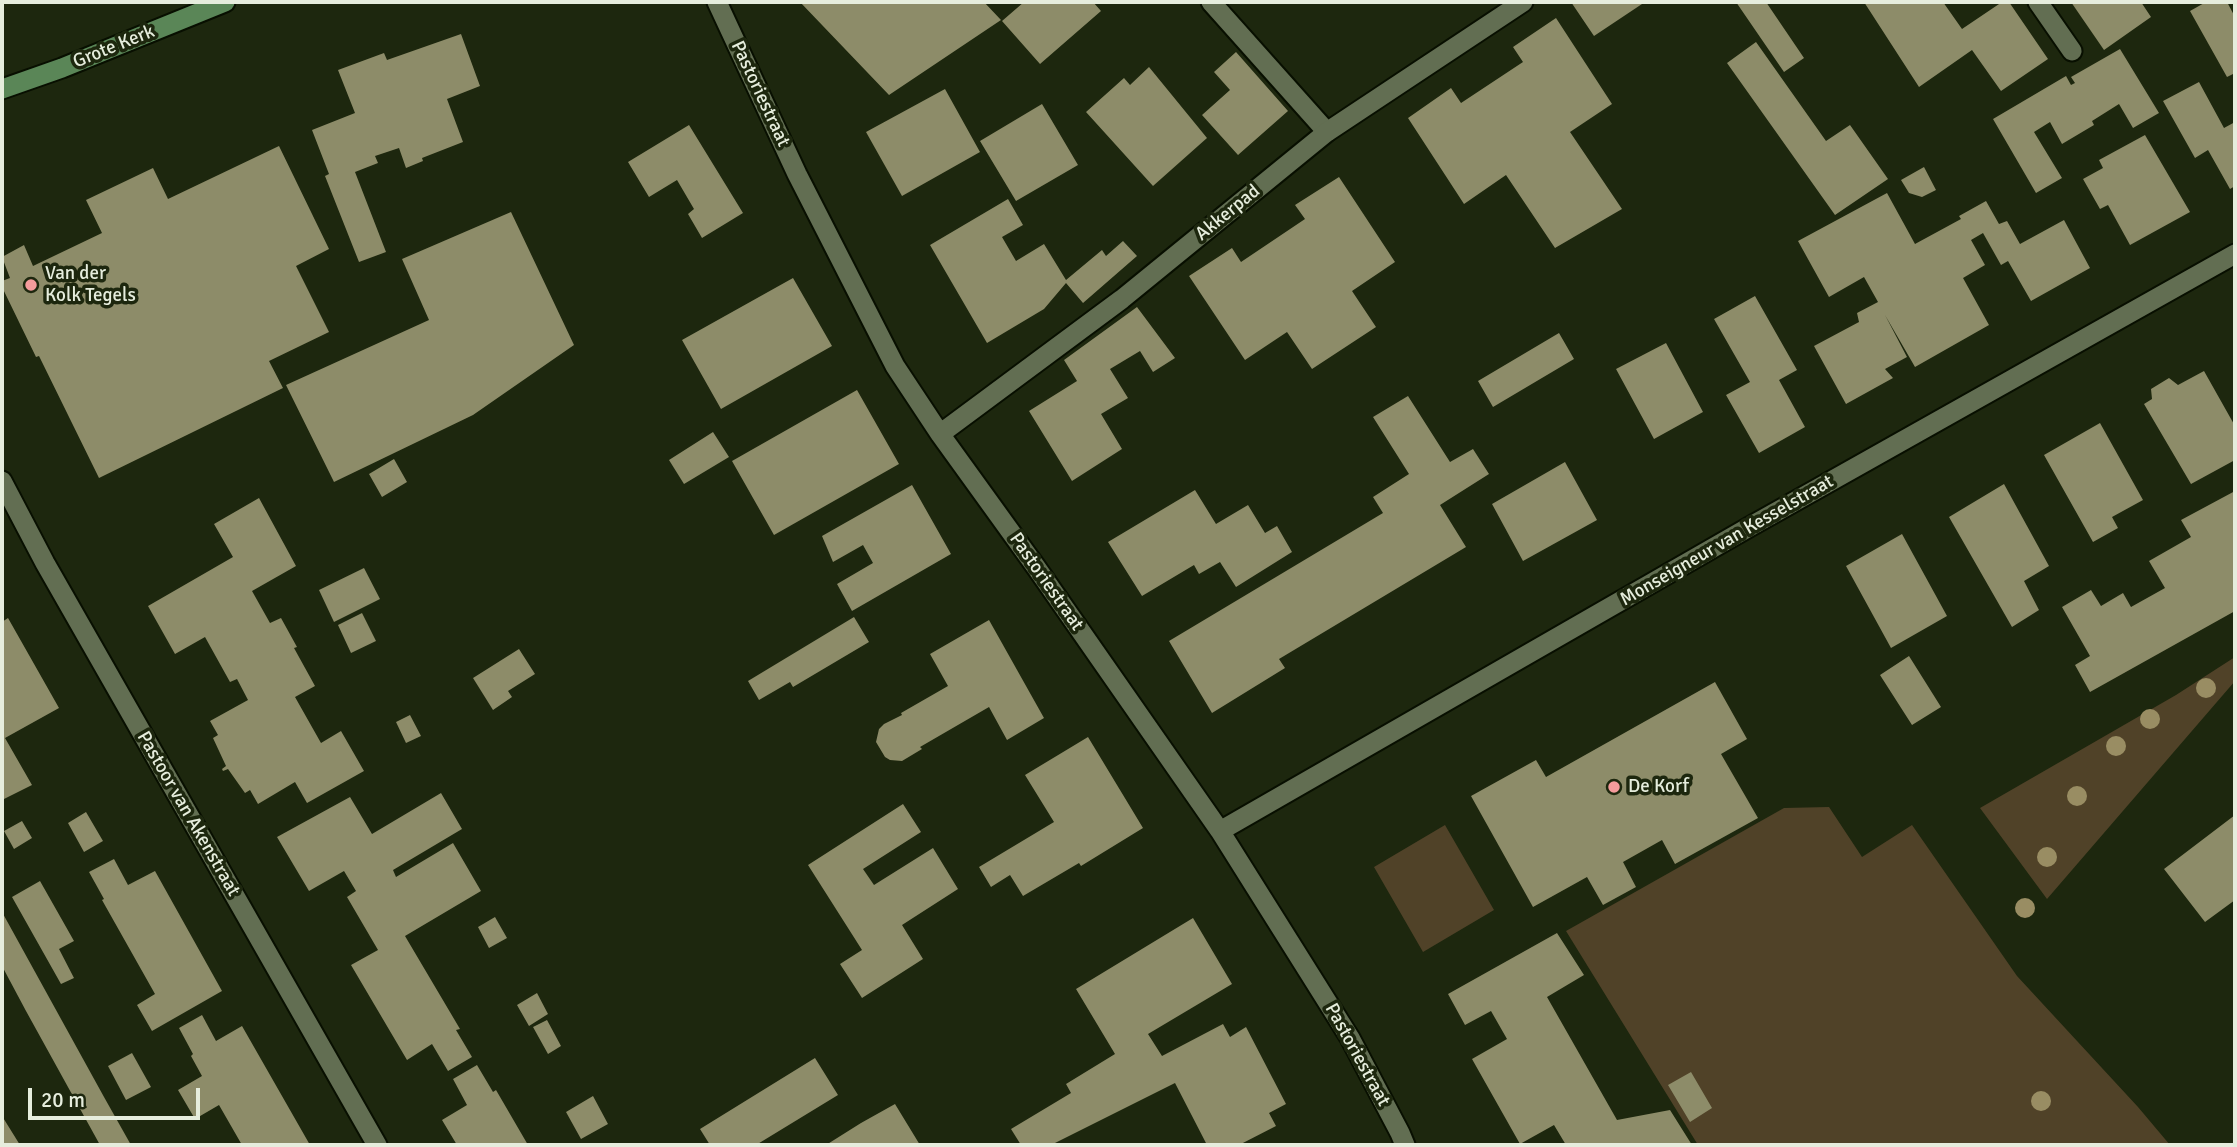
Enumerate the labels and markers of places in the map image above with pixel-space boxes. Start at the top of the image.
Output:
place label: Van der Kolk Tegels [45,263,136,307]
marker: Van der Kolk Tegels [23,277,39,293]
place label: De Korf [1628,776,1689,798]
marker: De Korf [1606,779,1622,795]

